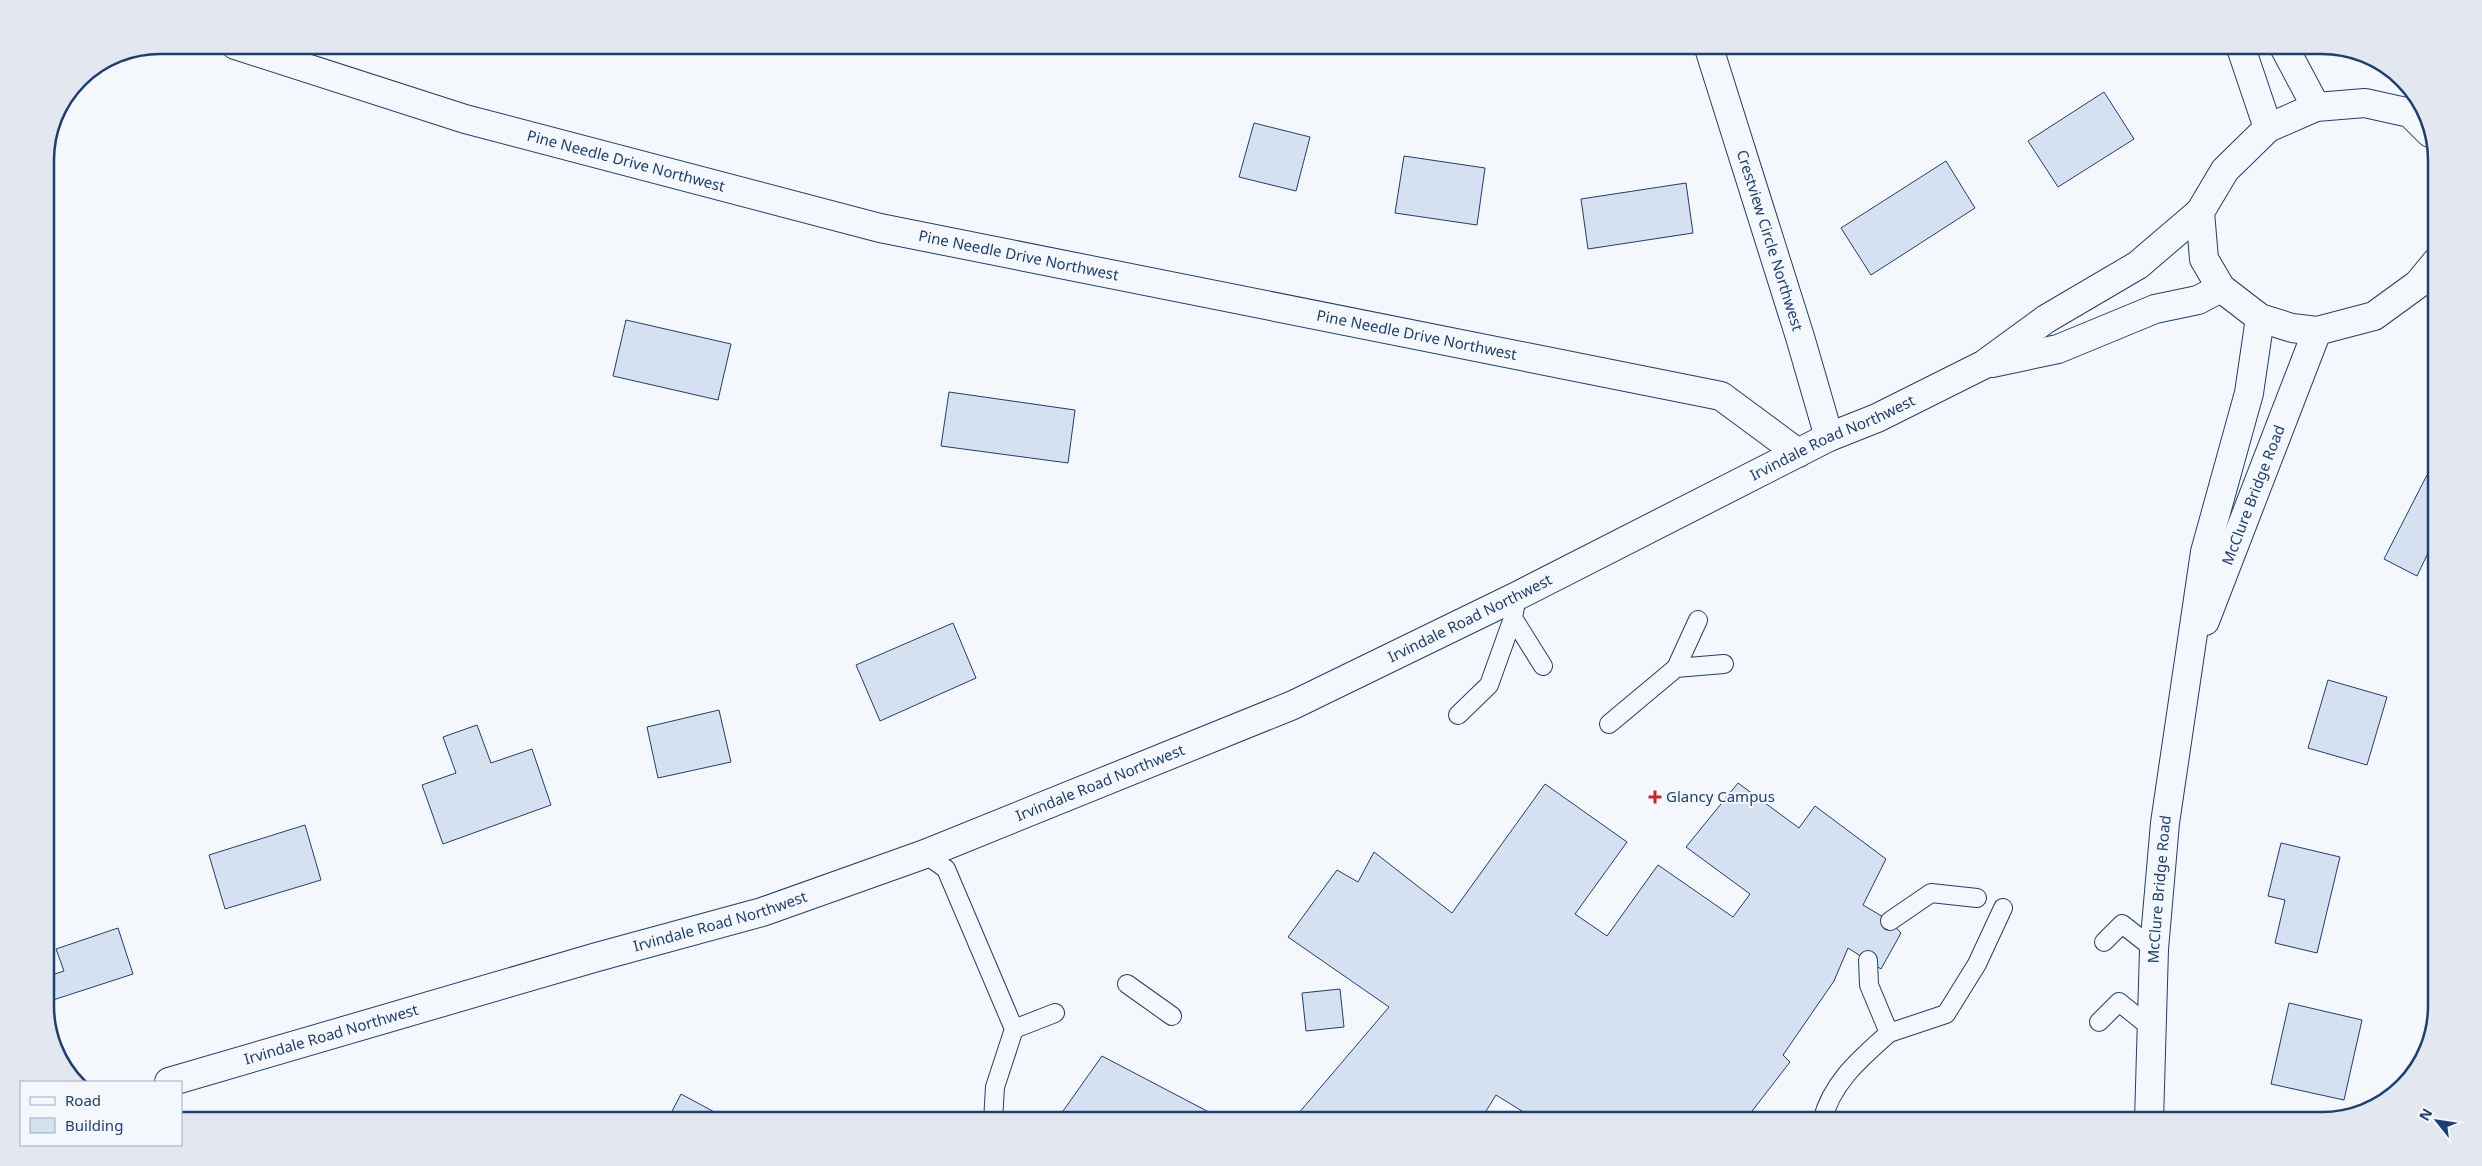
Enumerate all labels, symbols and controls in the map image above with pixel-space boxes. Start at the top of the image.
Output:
street label: Pine Needle Drive Northwest [525,125,728,196]
street label: Crestview Circle Northwest [1733,147,1809,334]
street label: Pine Needle Drive Northwest [917,225,1121,285]
street label: Pine Needle Drive Northwest [1315,304,1519,364]
street label: Irvindale Road Northwest [1746,389,1918,485]
street label: McClure Bridge Road [2217,422,2289,568]
street label: Irvindale Road Northwest [1384,569,1556,666]
street label: Irvindale Road Northwest [1013,739,1188,825]
place label: Glancy Campus [1666,786,1775,806]
marker: Glancy Campus [1648,790,1662,804]
street label: McClure Bridge Road [2143,814,2175,964]
street label: Irvindale Road Northwest [631,886,810,956]
street label: Irvindale Road Northwest [242,999,421,1069]
legend [20,1081,182,1146]
text: Road [65,1090,101,1110]
north arrow [2412,1096,2462,1146]
text: N [2414,1105,2436,1124]
text: Building [65,1115,123,1135]

